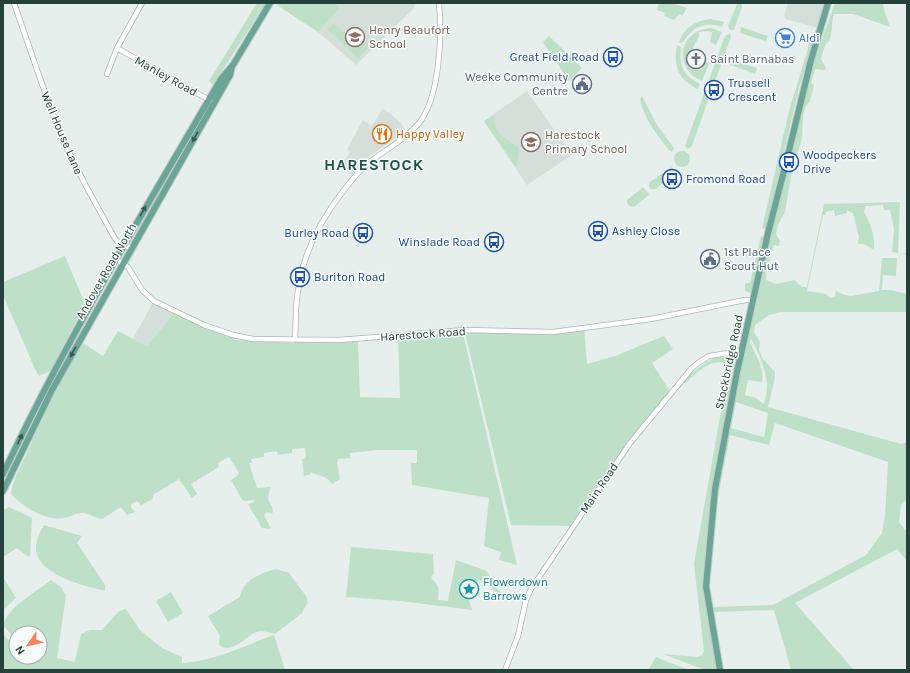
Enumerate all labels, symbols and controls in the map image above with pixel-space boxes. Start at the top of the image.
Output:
place label: Henry Beaufort School [369,23,451,51]
school or university icon: Henry Beaufort School [344,26,366,48]
supermarket icon: Aldi [774,27,796,49]
place label: Aldi [799,31,820,45]
bus stop icon: Great Field Road [602,46,624,68]
church icon: Saint Barnabas [685,48,707,70]
place label: Great Field Road [510,50,599,64]
place label: Saint Barnabas [710,52,794,66]
street label: Manley Road [132,53,200,99]
place label: Weeke Community Centre [465,70,568,98]
public building icon: Weeke Community Centre [571,73,593,95]
place label: Trussell Crescent [728,76,777,104]
bus stop icon: Trussell Crescent [703,79,725,101]
street label: Well House Lane [38,89,86,177]
restaurant icon: Happy Valley [371,123,393,145]
place label: Happy Valley [396,127,465,141]
place label: Harestock Primary School [545,128,627,156]
school or university icon: Harestock Primary School [520,131,542,153]
one-way arrow [192,132,199,143]
place label: Woodpeckers Drive [803,148,877,176]
bus stop icon: Woodpeckers Drive [778,151,800,173]
district label: HARESTOCK [324,155,424,174]
bus stop icon: Fromond Road [661,168,683,190]
place label: Fromond Road [686,172,766,186]
one-way arrow [140,205,147,217]
bus stop icon: Ashley Close [587,220,609,242]
street label: Andover Road North [73,221,139,321]
bus stop icon: Burley Road [352,222,374,244]
place label: Ashley Close [612,224,680,238]
place label: Burley Road [284,226,349,240]
bus stop icon: Winslade Road [483,231,505,253]
place label: Winslade Road [398,235,480,249]
place label: 1st Place Scout Hut [724,245,779,273]
public building icon: 1st Place Scout Hut [699,248,721,270]
bus stop icon: Buriton Road [289,266,311,288]
place label: Buriton Road [314,270,385,284]
street label: Stockbridge Road [712,313,746,411]
street label: Harestock Road [380,324,466,344]
one-way arrow [70,346,77,358]
one-way arrow [17,433,23,445]
street label: Main Road [577,460,621,516]
place label: Flowerdown Barrows [483,575,548,603]
place icon: Flowerdown Barrows [458,578,480,600]
north arrow [8,625,48,665]
text: N [13,643,28,657]

